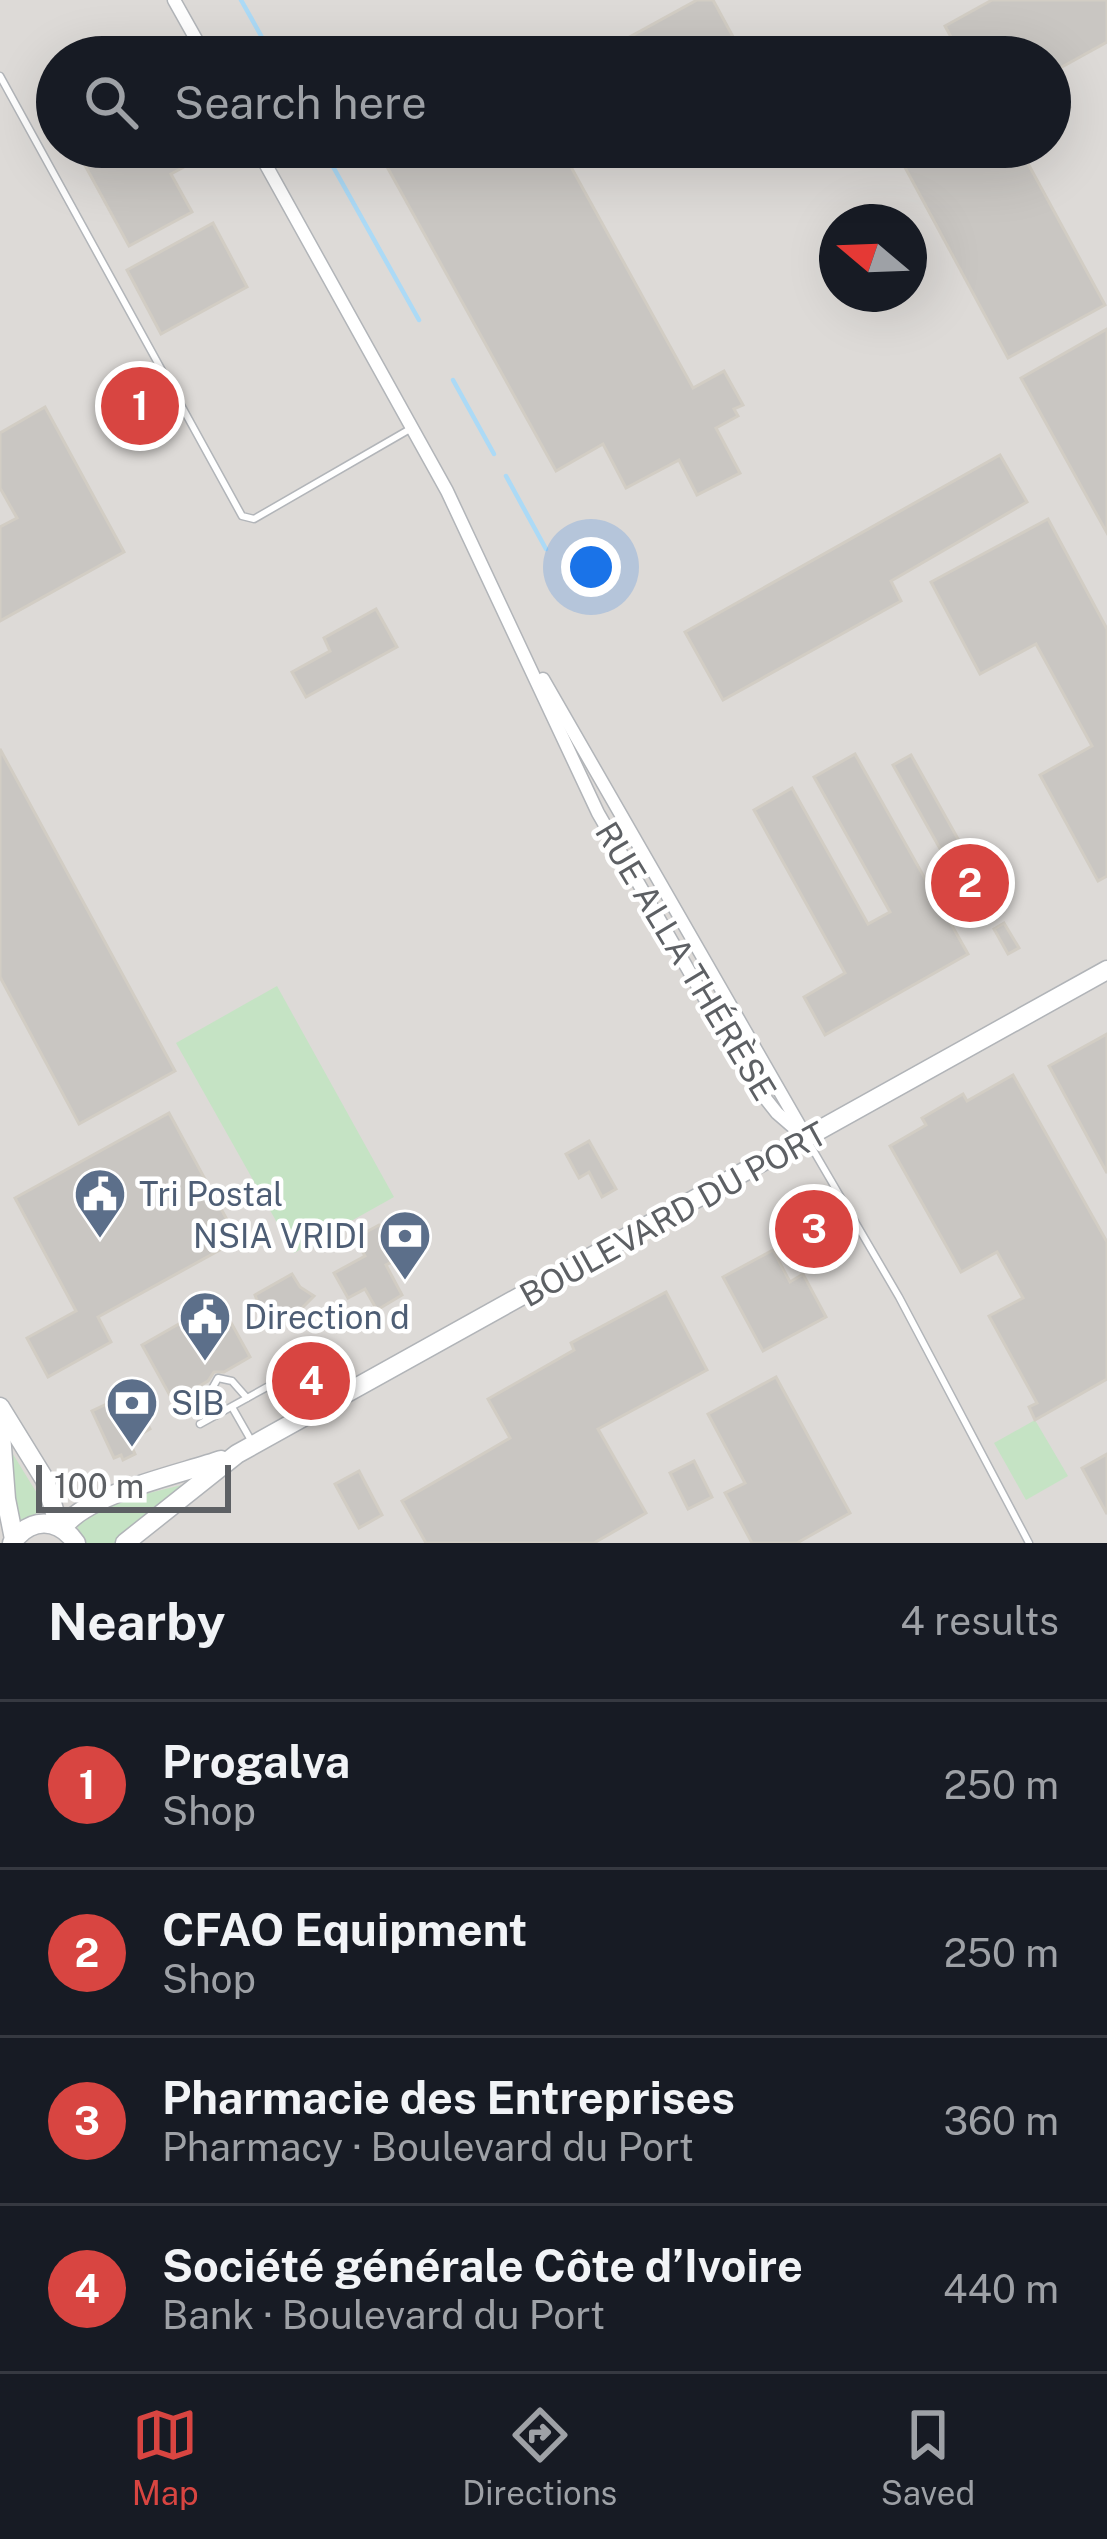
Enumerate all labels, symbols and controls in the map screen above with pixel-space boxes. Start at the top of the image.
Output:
search box [36,36,1071,168]
icon: search [78,69,144,135]
text: Search here [174,76,427,129]
north arrow [819,204,927,312]
pin: 1 [101,361,179,451]
your location [561,537,621,597]
street label: RUE ALLA THÉRÈSE [588,815,785,1107]
pin: 2 [931,838,1009,928]
street label: BOULEVARD DU PORT [513,1114,833,1314]
public building icon: Tri Postal [72,1166,128,1240]
place label: Tri Postal [139,1175,283,1213]
pin: 3 [775,1184,853,1274]
bank icon: NSIA VRIDI [377,1208,433,1282]
place label: NSIA VRIDI [193,1217,366,1255]
public building icon: Direction d [177,1289,233,1363]
place label: Direction d [244,1298,410,1336]
pin: 4 [272,1336,350,1426]
bank icon: SIB [104,1375,160,1449]
place label: SIB [171,1384,224,1422]
scale bar [36,1459,231,1512]
text: 100 m [54,1467,144,1505]
text: Nearby [48,1592,225,1651]
text: 4 results [900,1598,1059,1644]
text: Progalva [162,1735,350,1788]
text: 1 [79,1762,95,1808]
text: 250 m [944,1762,1059,1808]
text: Shop [162,1788,256,1834]
text: CFAO Equipment [162,1903,527,1956]
text: 2 [75,1930,99,1976]
text: 250 m [944,1930,1059,1976]
text: Shop [162,1956,256,2002]
text: Pharmacie des Entreprises [162,2071,735,2124]
text: 3 [74,2098,100,2144]
text: 360 m [944,2098,1059,2144]
text: Pharmacy · Boulevard du Port [162,2124,694,2170]
text: Société générale Côte d’Ivoire [162,2239,803,2292]
text: 4 [74,2266,100,2312]
text: 440 m [943,2266,1059,2312]
text: Bank · Boulevard du Port [162,2292,605,2338]
tab: Map [132,2402,199,2512]
tab: Directions [462,2402,617,2512]
tab: Saved [881,2402,975,2512]

